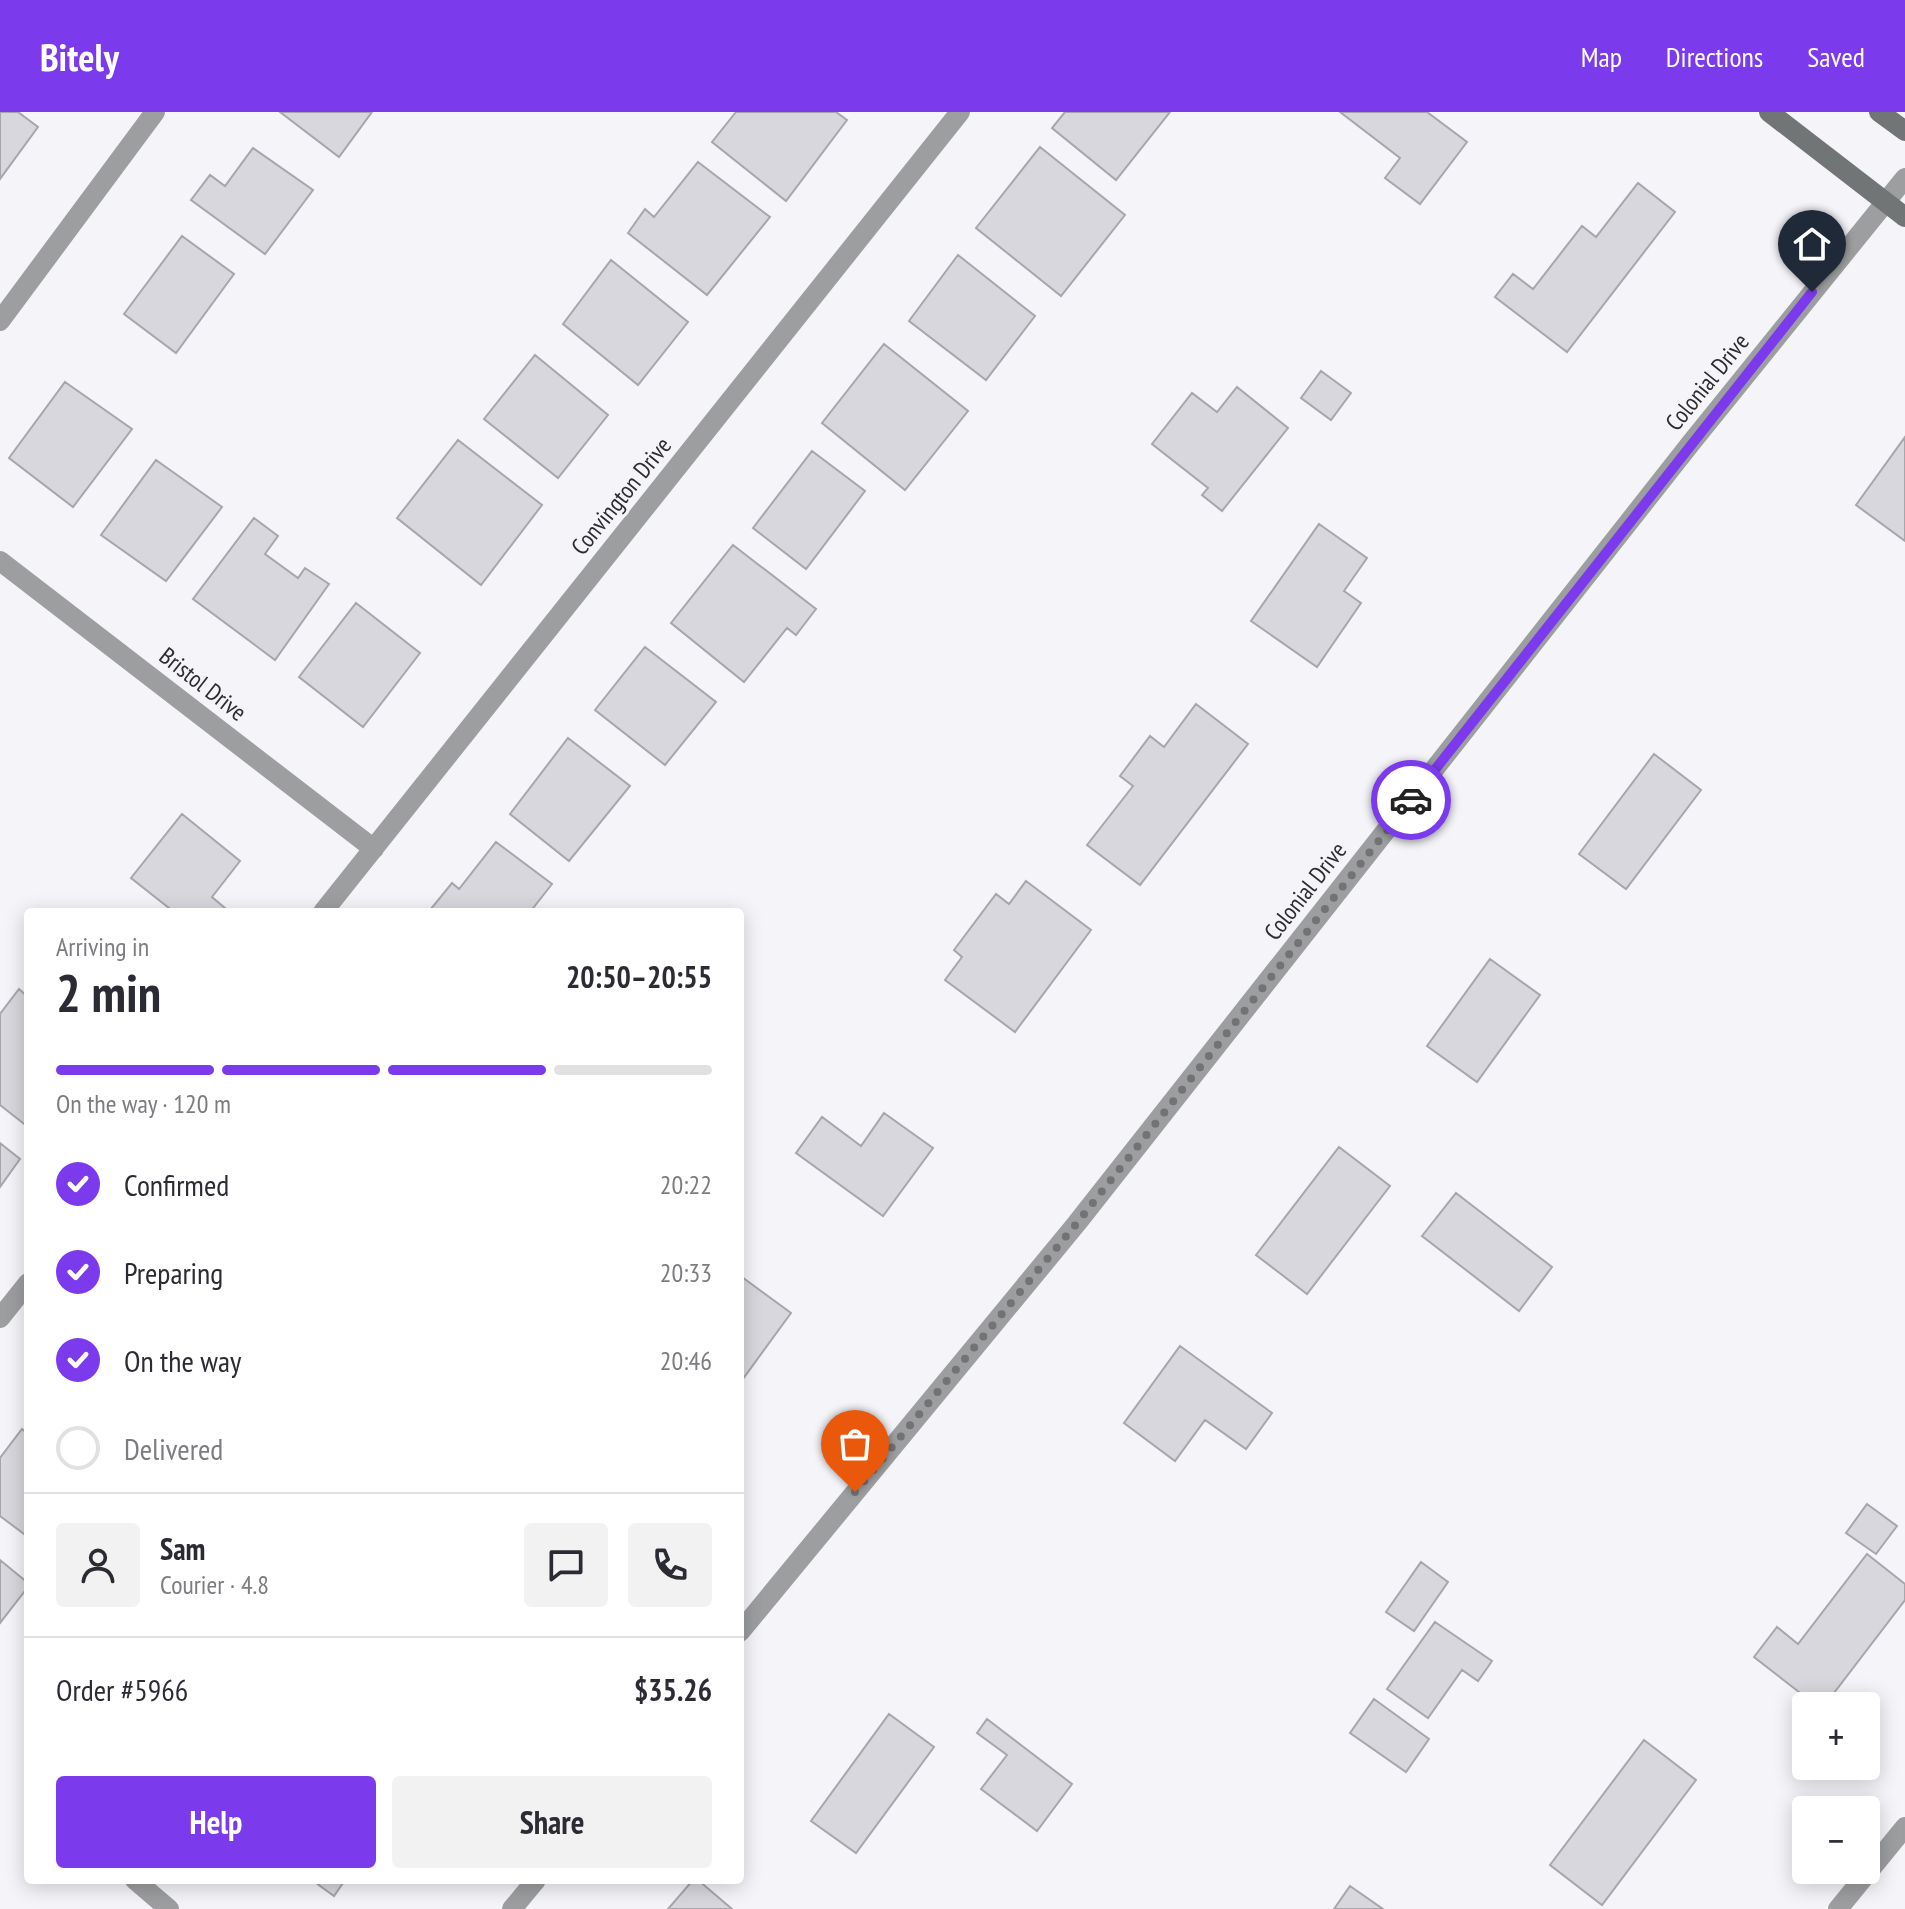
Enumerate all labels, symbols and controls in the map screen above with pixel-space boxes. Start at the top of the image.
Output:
text: Bitely [40,32,119,81]
text: Map [1581,38,1622,75]
text: Directions [1666,38,1763,75]
text: Saved [1807,38,1865,75]
pin [1778,210,1846,292]
icon: home [1790,222,1834,266]
street label: Colonial Drive [1658,327,1756,437]
street label: Convington Drive [564,431,678,561]
street label: Bristol Drive [153,640,253,728]
courier [1371,760,1451,840]
icon: car [1389,778,1433,822]
street label: Colonial Drive [1257,836,1353,946]
text: Arriving in [56,930,149,963]
text: 20:50–20:55 [566,957,712,996]
text: 2 min [56,959,161,1026]
text: On the way · 120 m [56,1087,231,1120]
icon: check [56,1162,100,1206]
text: Confirmed [124,1165,229,1204]
text: 20:22 [660,1168,712,1201]
icon: check [56,1250,100,1294]
text: Preparing [124,1253,223,1292]
text: 20:33 [660,1256,712,1289]
icon: check [56,1338,100,1382]
text: On the way [124,1341,241,1380]
text: 20:46 [660,1344,712,1377]
pin [821,1410,889,1492]
icon: bag [833,1422,877,1466]
text: Delivered [124,1429,223,1468]
button: person [56,1523,140,1607]
button: chat [524,1523,608,1607]
button: phone [628,1523,712,1607]
text: Sam [160,1529,205,1568]
text: Courier · 4.8 [160,1568,269,1601]
text: Order #5966 [56,1670,188,1709]
text: $35.26 [634,1670,712,1709]
map controls [1792,1692,1880,1884]
button: + [1792,1692,1880,1780]
button: Help [56,1776,376,1868]
button: Share [392,1776,712,1868]
button: − [1792,1796,1880,1884]

